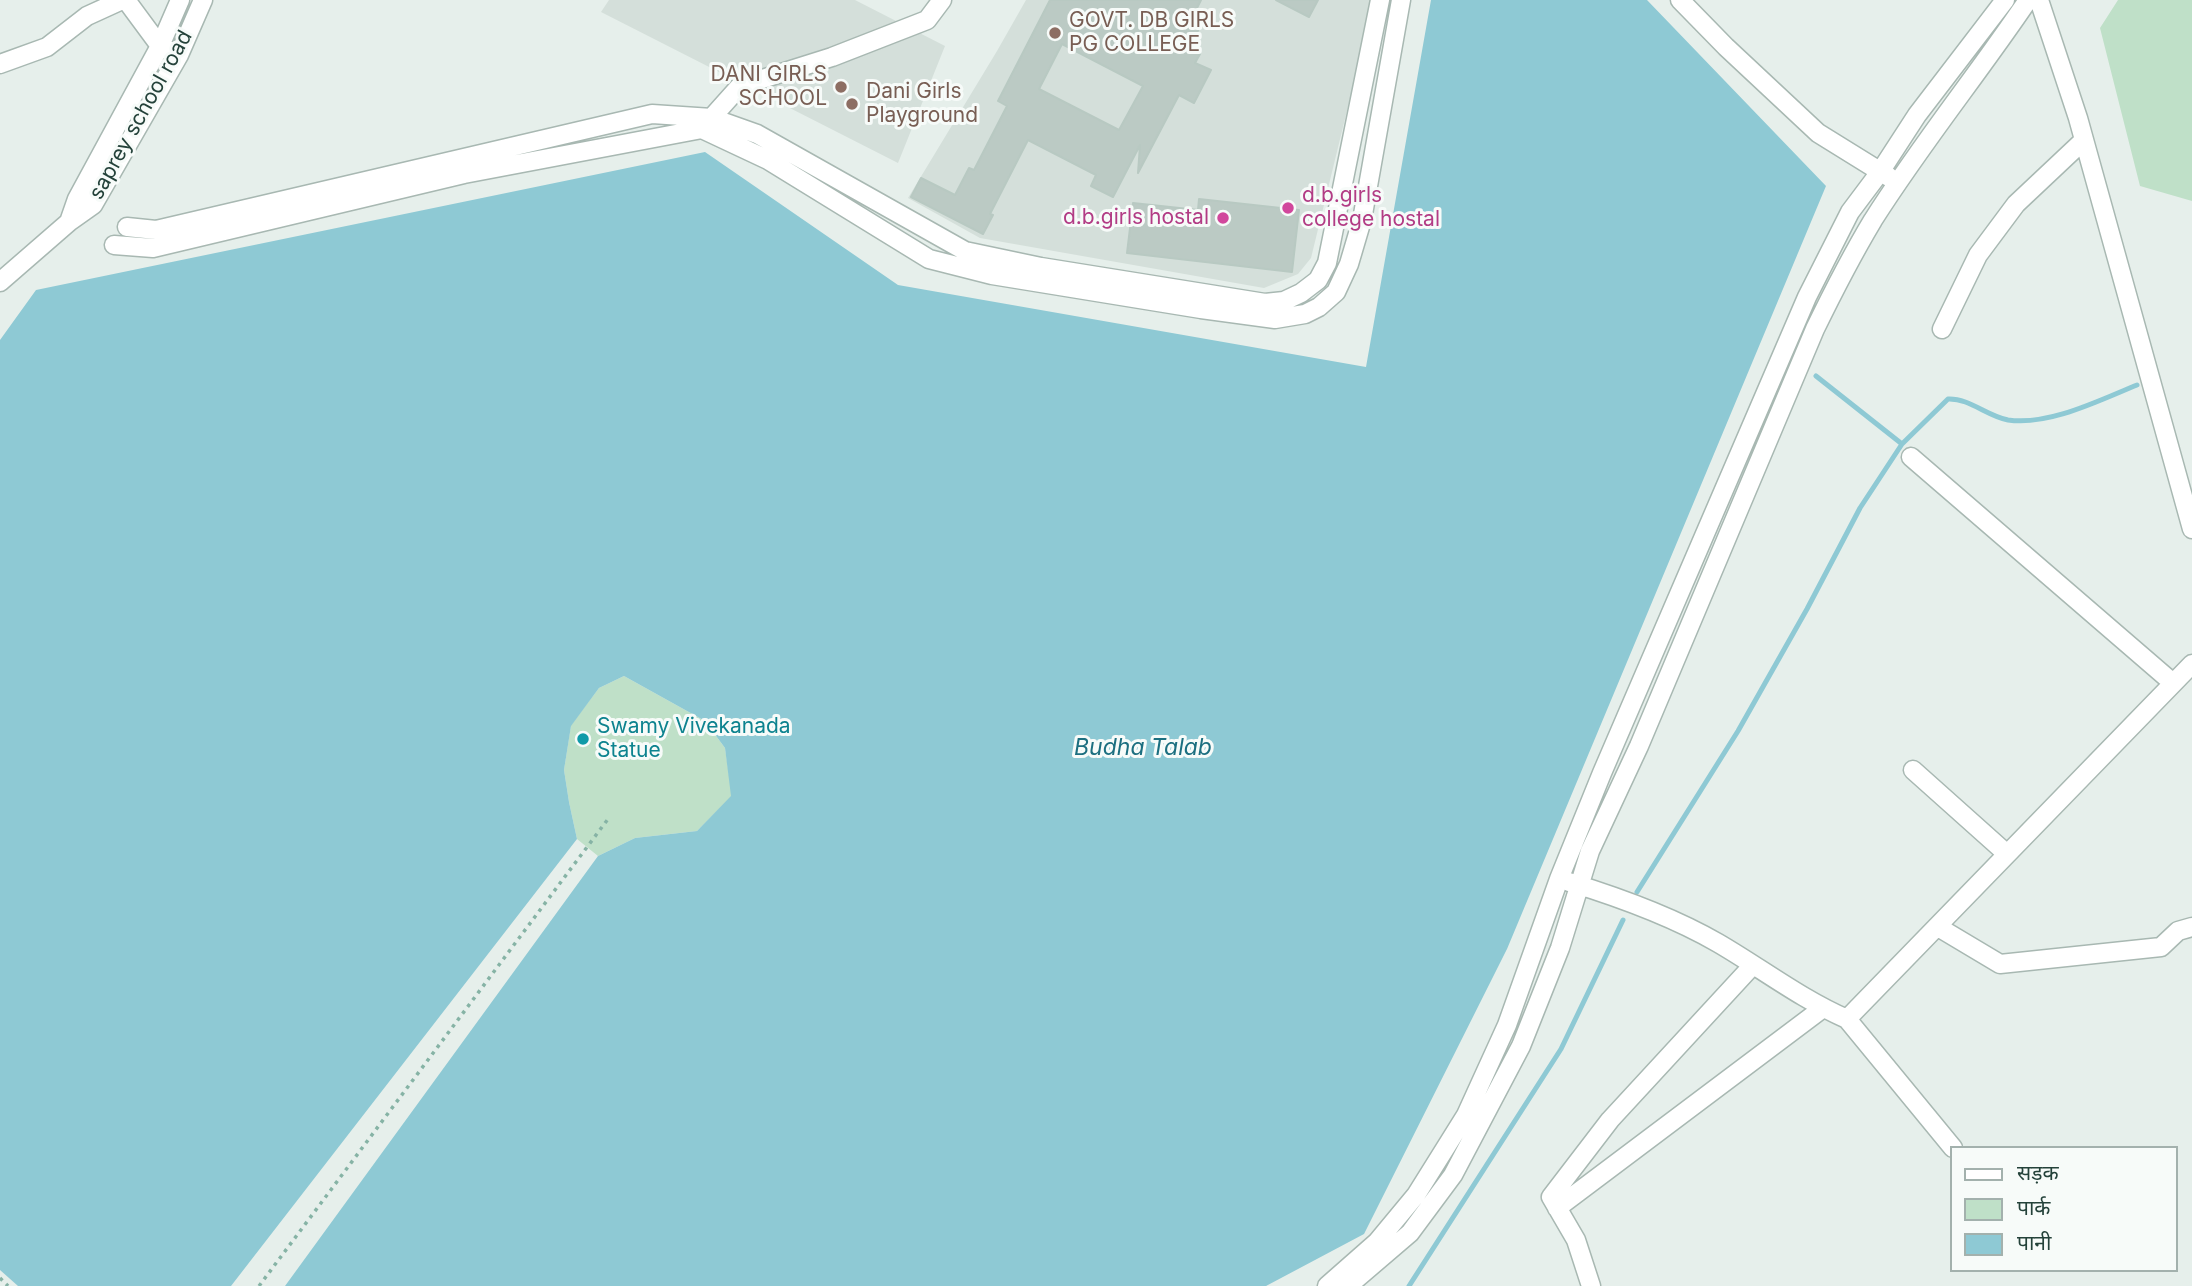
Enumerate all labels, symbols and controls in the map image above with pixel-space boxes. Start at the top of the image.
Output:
place label: GOVT. DB GIRLS PG COLLEGE [1069,8,1234,58]
marker: GOVT. DB GIRLS PG COLLEGE [1047,25,1063,41]
street label: saprey school road [84,26,198,204]
place label: DANI GIRLS SCHOOL [711,62,827,112]
marker: DANI GIRLS SCHOOL [833,79,849,95]
place label: Dani Girls Playground [866,79,978,129]
marker: Dani Girls Playground [844,96,860,112]
place label: d.b.girls college hostal [1302,183,1440,233]
marker: d.b.girls college hostal [1280,200,1296,216]
place label: d.b.girls hostal [1063,205,1209,231]
marker: d.b.girls hostal [1215,210,1231,226]
place label: Swamy Vivekanada Statue [597,714,791,764]
marker: Swamy Vivekanada Statue [575,731,591,747]
water label: Budha Talab [1074,734,1212,762]
legend [1951,1146,2178,1272]
text: सड़क [2017,1160,2059,1185]
text: पार्क [2017,1195,2051,1220]
text: पानी [2017,1230,2051,1255]

